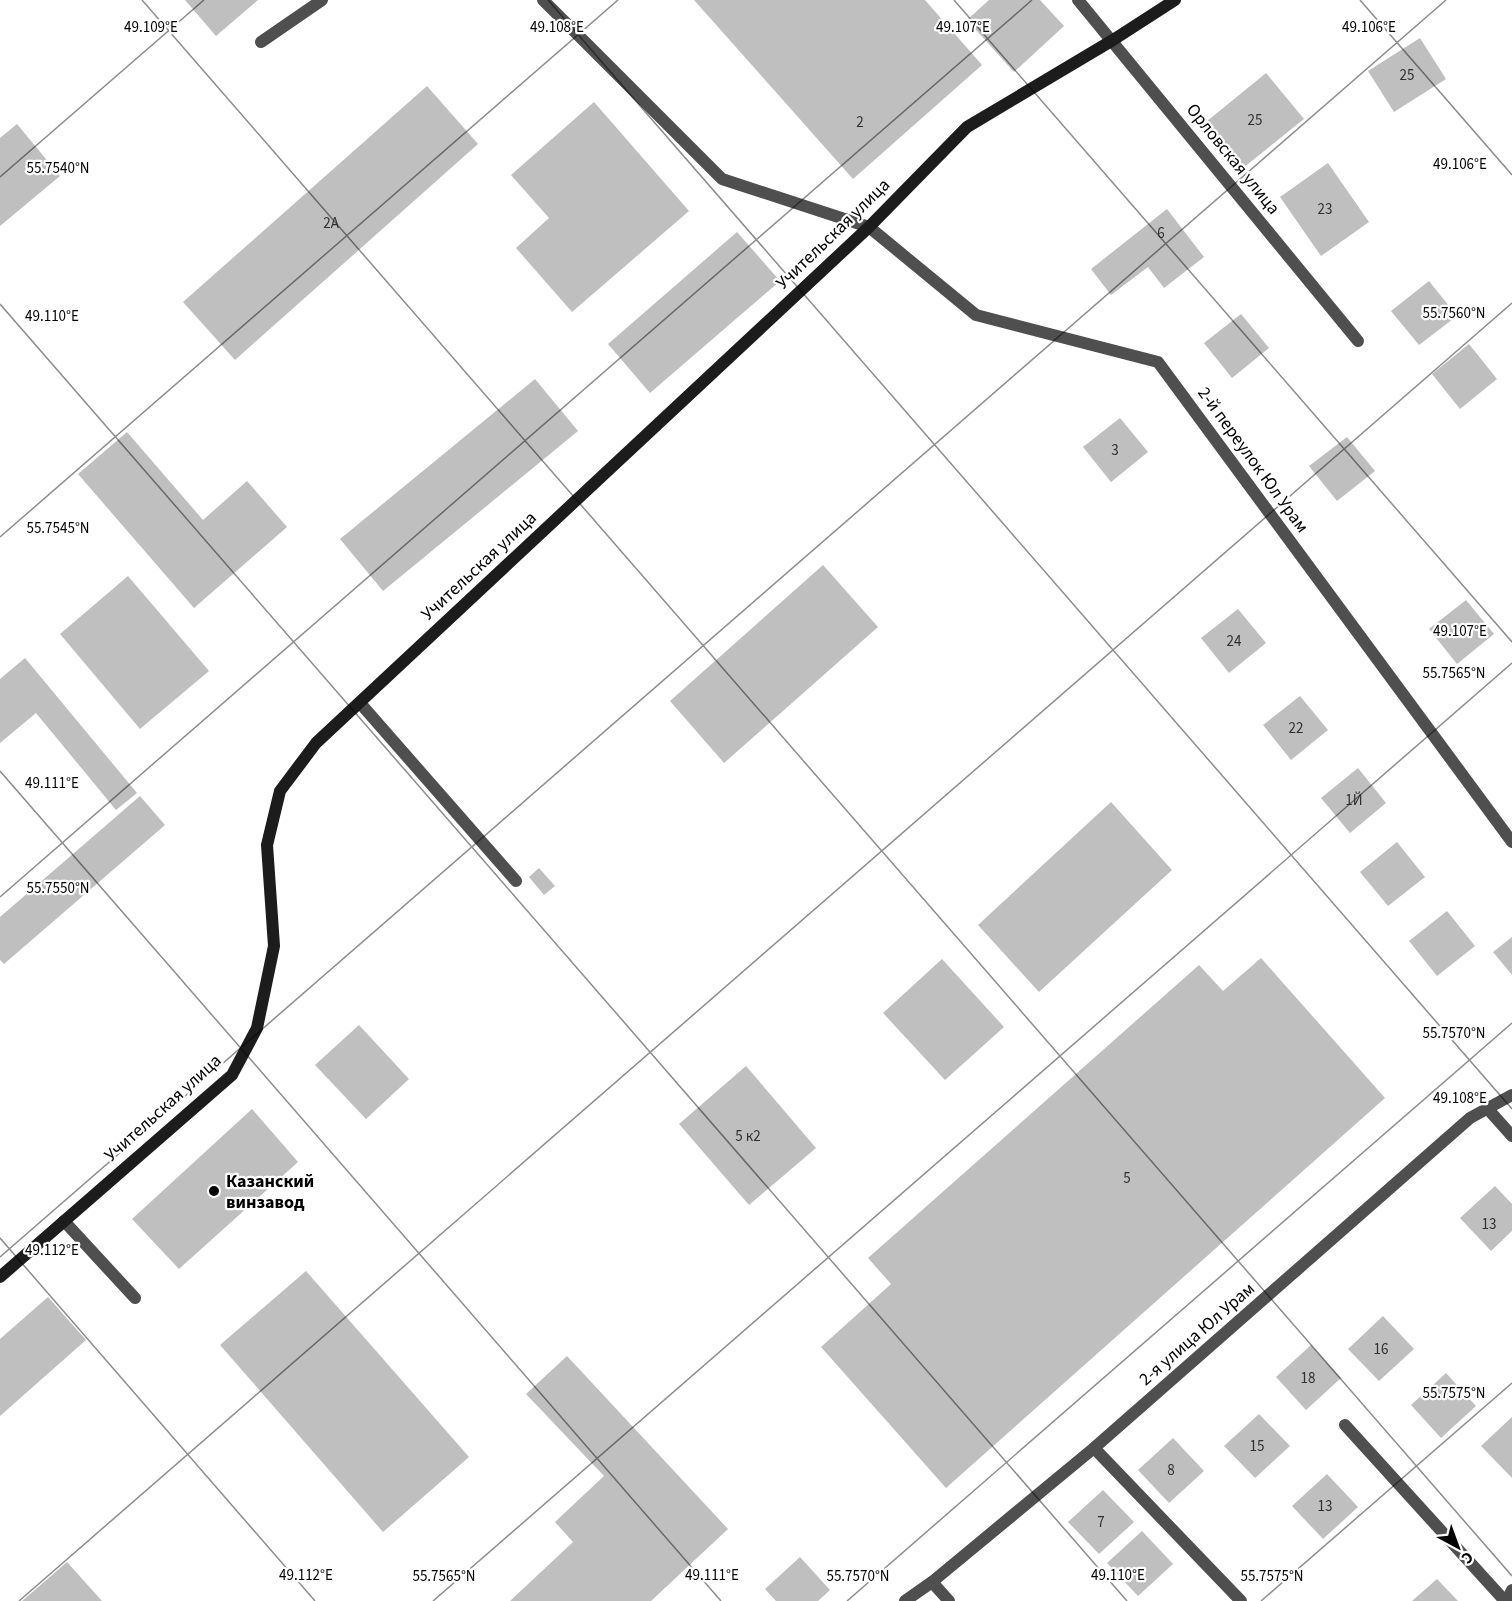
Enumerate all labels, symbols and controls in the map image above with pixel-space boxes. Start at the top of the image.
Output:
text: 49.109°E [124,17,178,38]
text: 49.108°E [530,17,584,38]
text: 49.107°E [936,17,990,38]
text: 49.106°E [1342,17,1396,38]
house number: 25 [1400,65,1414,86]
street label: Орловская улица [1180,98,1286,220]
house number: 25 [1248,110,1262,131]
house number: 2 [856,112,864,133]
text: 49.106°E [1433,154,1487,175]
text: 55.7540°N [26,158,90,179]
street label: Учительская улица [770,173,896,295]
house number: 23 [1318,199,1332,220]
house number: 2А [323,213,340,234]
house number: 6 [1157,223,1165,244]
text: 55.7560°N [1422,303,1486,324]
text: 49.110°E [25,306,79,327]
street label: 2-й переулок Юл Урам [1192,382,1314,538]
house number: 3 [1111,440,1119,461]
street label: Учительская улица [416,506,542,626]
text: 55.7545°N [26,518,90,539]
text: 49.107°E [1433,621,1487,642]
house number: 24 [1227,631,1242,652]
text: 55.7565°N [1422,663,1486,684]
house number: 22 [1289,718,1303,739]
text: 49.111°E [25,773,79,794]
house number: 1Й [1345,790,1363,811]
text: 55.7550°N [26,878,90,899]
text: 55.7570°N [1422,1023,1486,1044]
street label: Учительская улица [99,1049,227,1167]
text: 49.108°E [1433,1088,1487,1109]
house number: 5 к2 [735,1126,761,1147]
house number: 5 [1123,1168,1131,1189]
place label: Казанский винзавод [226,1169,314,1215]
marker: Казанский винзавод [207,1184,221,1198]
house number: 13 [1482,1214,1496,1235]
text: 49.112°E [25,1240,79,1261]
street label: 2-я улица Юл Урам [1134,1277,1260,1391]
house number: 16 [1374,1339,1388,1360]
house number: 18 [1301,1368,1315,1389]
text: 55.7575°N [1422,1383,1486,1404]
house number: 15 [1250,1436,1264,1457]
house number: 8 [1167,1460,1175,1481]
house number: 13 [1318,1496,1332,1517]
house number: 7 [1097,1512,1105,1533]
north arrow [1428,1517,1488,1577]
text: С [1456,1546,1478,1569]
text: 49.112°E [279,1565,333,1586]
text: 49.111°E [685,1565,739,1586]
text: 49.110°E [1091,1565,1145,1586]
text: 55.7565°N [412,1566,476,1587]
text: 55.7570°N [826,1566,890,1587]
text: 55.7575°N [1240,1566,1304,1587]

